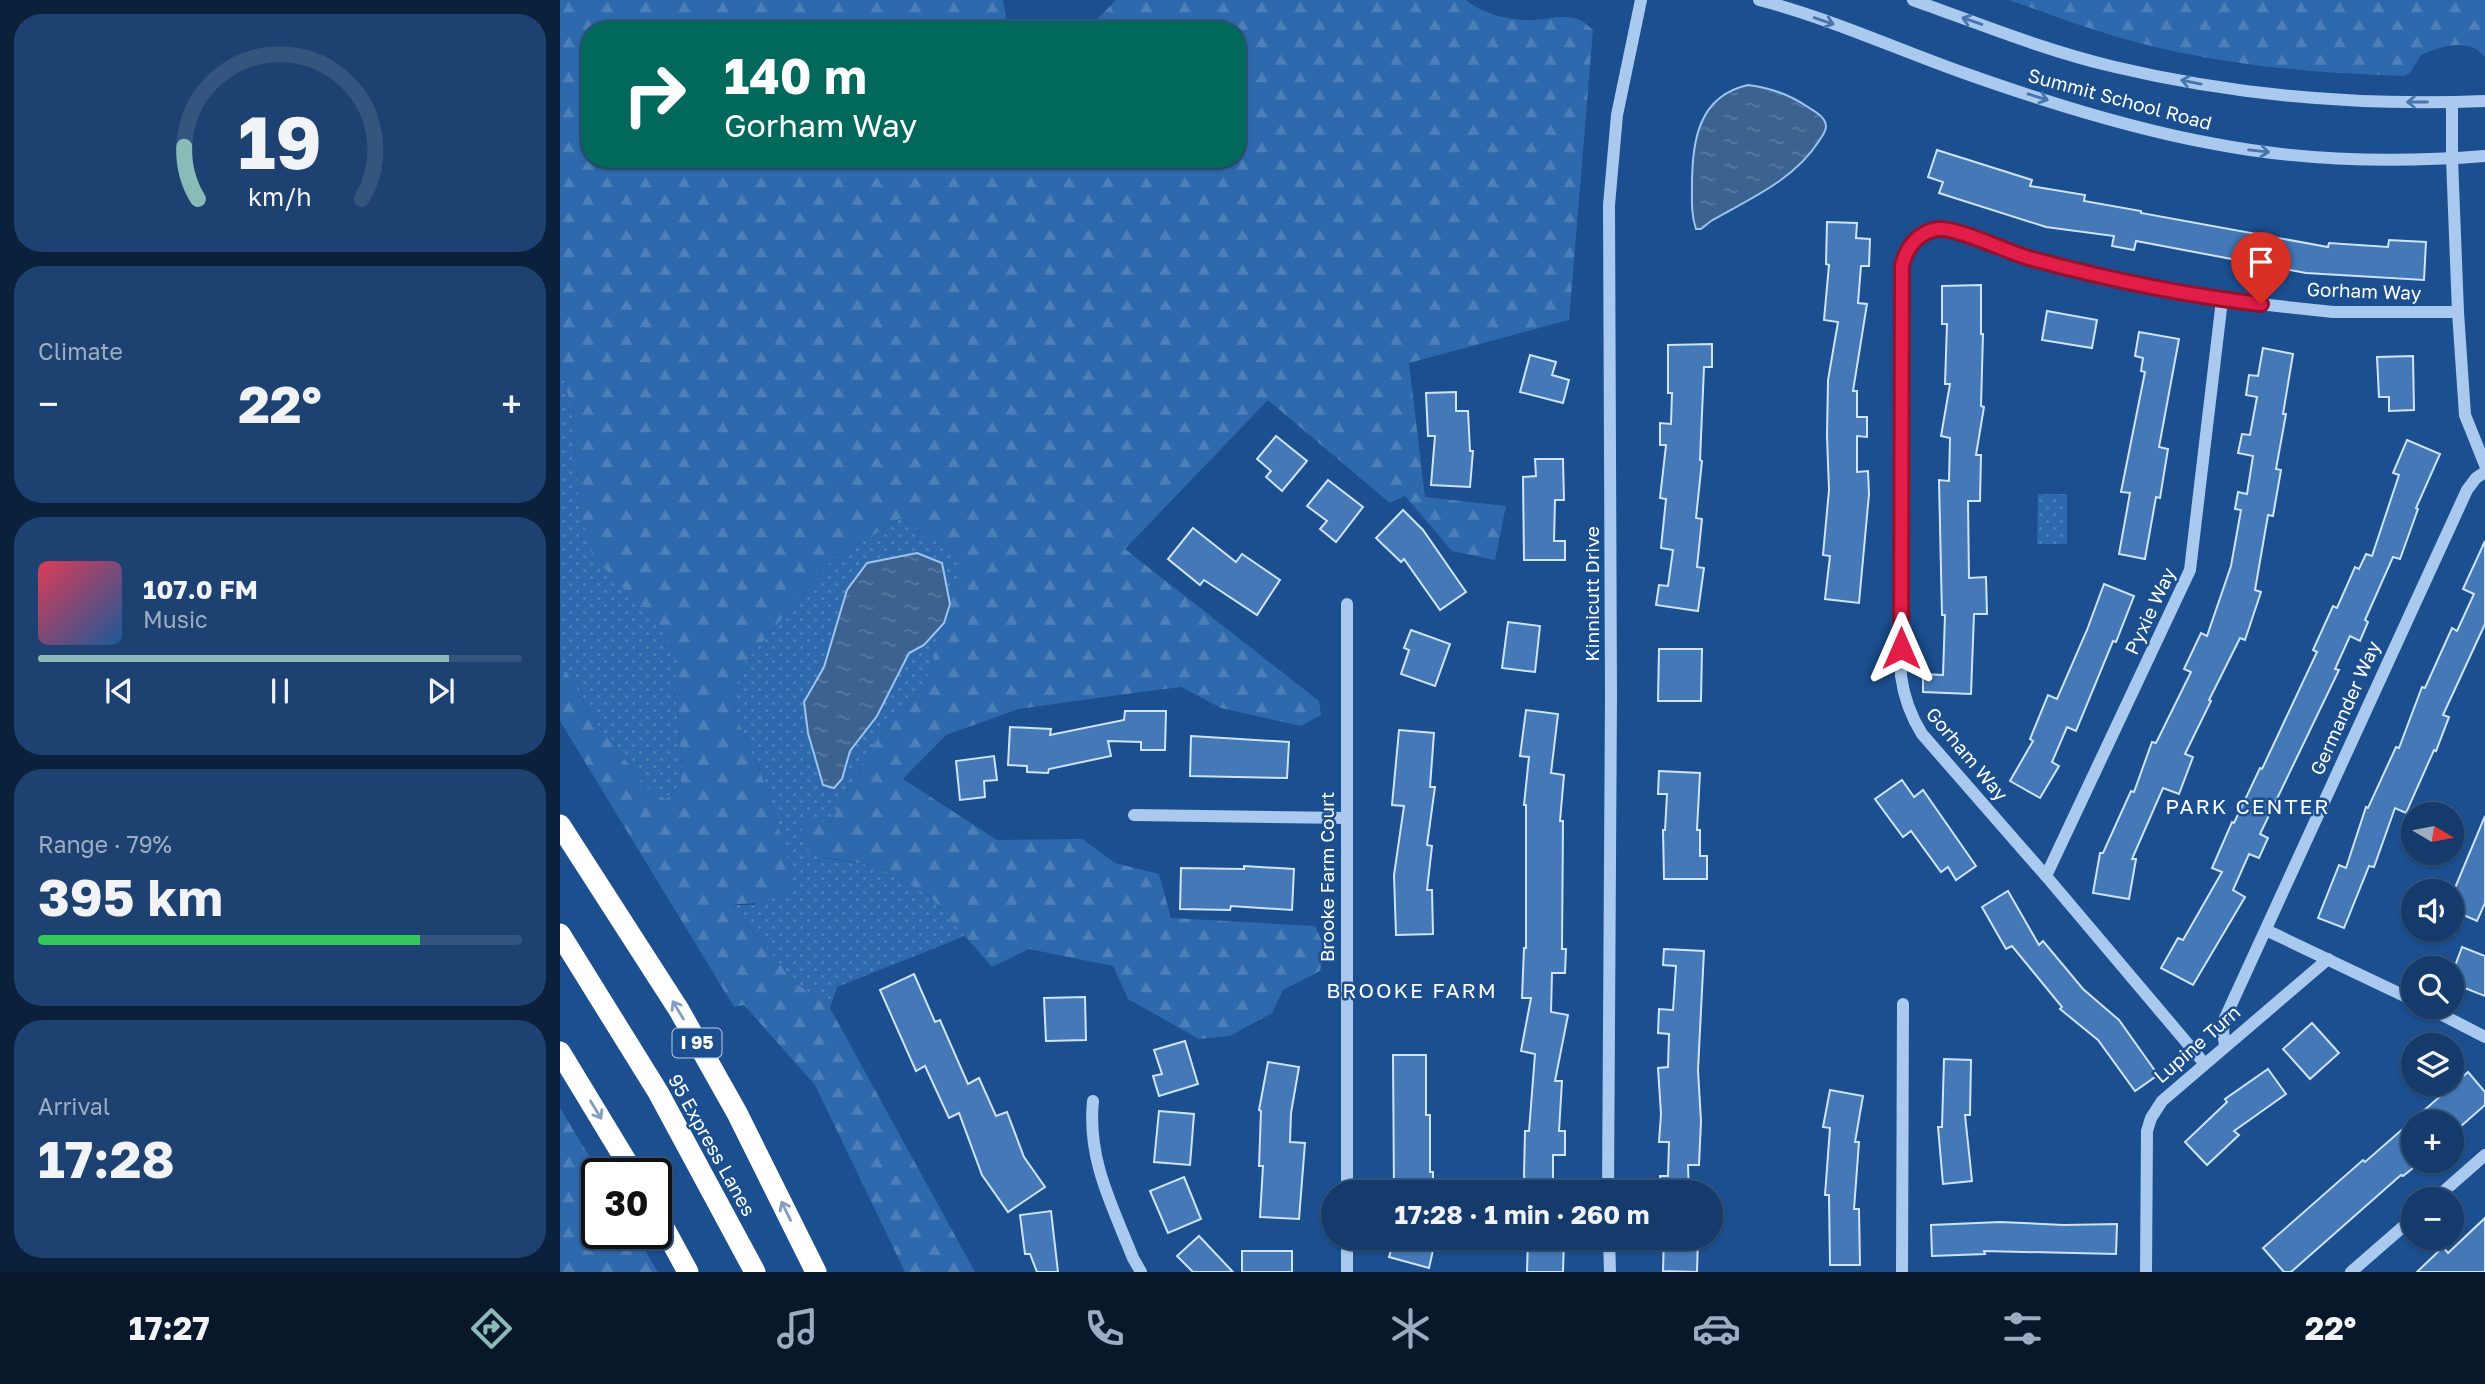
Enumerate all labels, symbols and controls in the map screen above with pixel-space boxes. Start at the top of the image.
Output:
one-way arrow [1961,14,1983,26]
one-way arrow [1812,16,1834,28]
text: 140 m [724,46,867,105]
icon: right [609,49,700,140]
street label: Summit School Road [2026,63,2214,134]
one-way arrow [2180,74,2203,88]
one-way arrow [2027,91,2049,104]
one-way arrow [2406,95,2429,109]
text: 19 [238,98,322,185]
text: Gorham Way [724,106,917,144]
one-way arrow [2247,144,2270,157]
text: km/h [248,181,312,212]
pin [2231,232,2291,304]
icon: arrive [2242,243,2280,281]
street label: Gorham Way [2306,277,2422,304]
text: Climate [38,337,123,365]
text: 22° [238,372,322,434]
text: − [38,381,59,426]
text: + [501,381,522,426]
street label: Kinnicutt Drive [1580,526,1603,662]
street label: Pyxie Way [2119,563,2180,658]
text: 107.0 FM [143,574,258,605]
text: Music [143,605,208,633]
position arrow [1864,611,1938,685]
street label: Germander Way [2305,637,2385,778]
icon: previous [100,672,138,710]
icon: pause [261,672,299,710]
icon: next [422,672,460,710]
street label: Gorham Way [1922,702,2013,805]
street label: Brooke Farm Court [1315,792,1338,962]
district label: PARK CENTER [2165,793,2331,819]
north arrow [2401,802,2464,864]
map controls [2401,802,2464,1250]
text: Range · 79% [38,830,172,858]
text: 395 km [38,865,223,927]
button: sound [2401,879,2464,942]
button: search [2401,956,2464,1019]
district label: BROOKE FARM [1326,977,1498,1003]
street label: Lupine Turn [2149,1000,2245,1087]
one-way arrow [671,1001,685,1021]
road number: I 95 [673,1028,722,1058]
button: layers [2401,1033,2464,1096]
street label: 95 Express Lanes [664,1070,761,1220]
text: Arrival [38,1092,110,1120]
one-way arrow [589,1100,603,1120]
button: + [2401,1110,2464,1173]
text: 17:28 [38,1127,175,1189]
speed limit sign: 30 [581,1158,672,1249]
button: − [2401,1187,2464,1250]
text: 17:28 · 1 min · 260 m [1394,1199,1650,1230]
one-way arrow [779,1200,792,1222]
icon: directions [467,1304,516,1353]
icon: music [773,1304,822,1353]
icon: phone [1080,1304,1129,1353]
icon: climate [1386,1304,1435,1353]
icon: car [1692,1304,1741,1353]
icon: filters [1998,1304,2047,1353]
text: 17:27 [129,1309,210,1347]
text: 22° [2305,1309,2356,1347]

